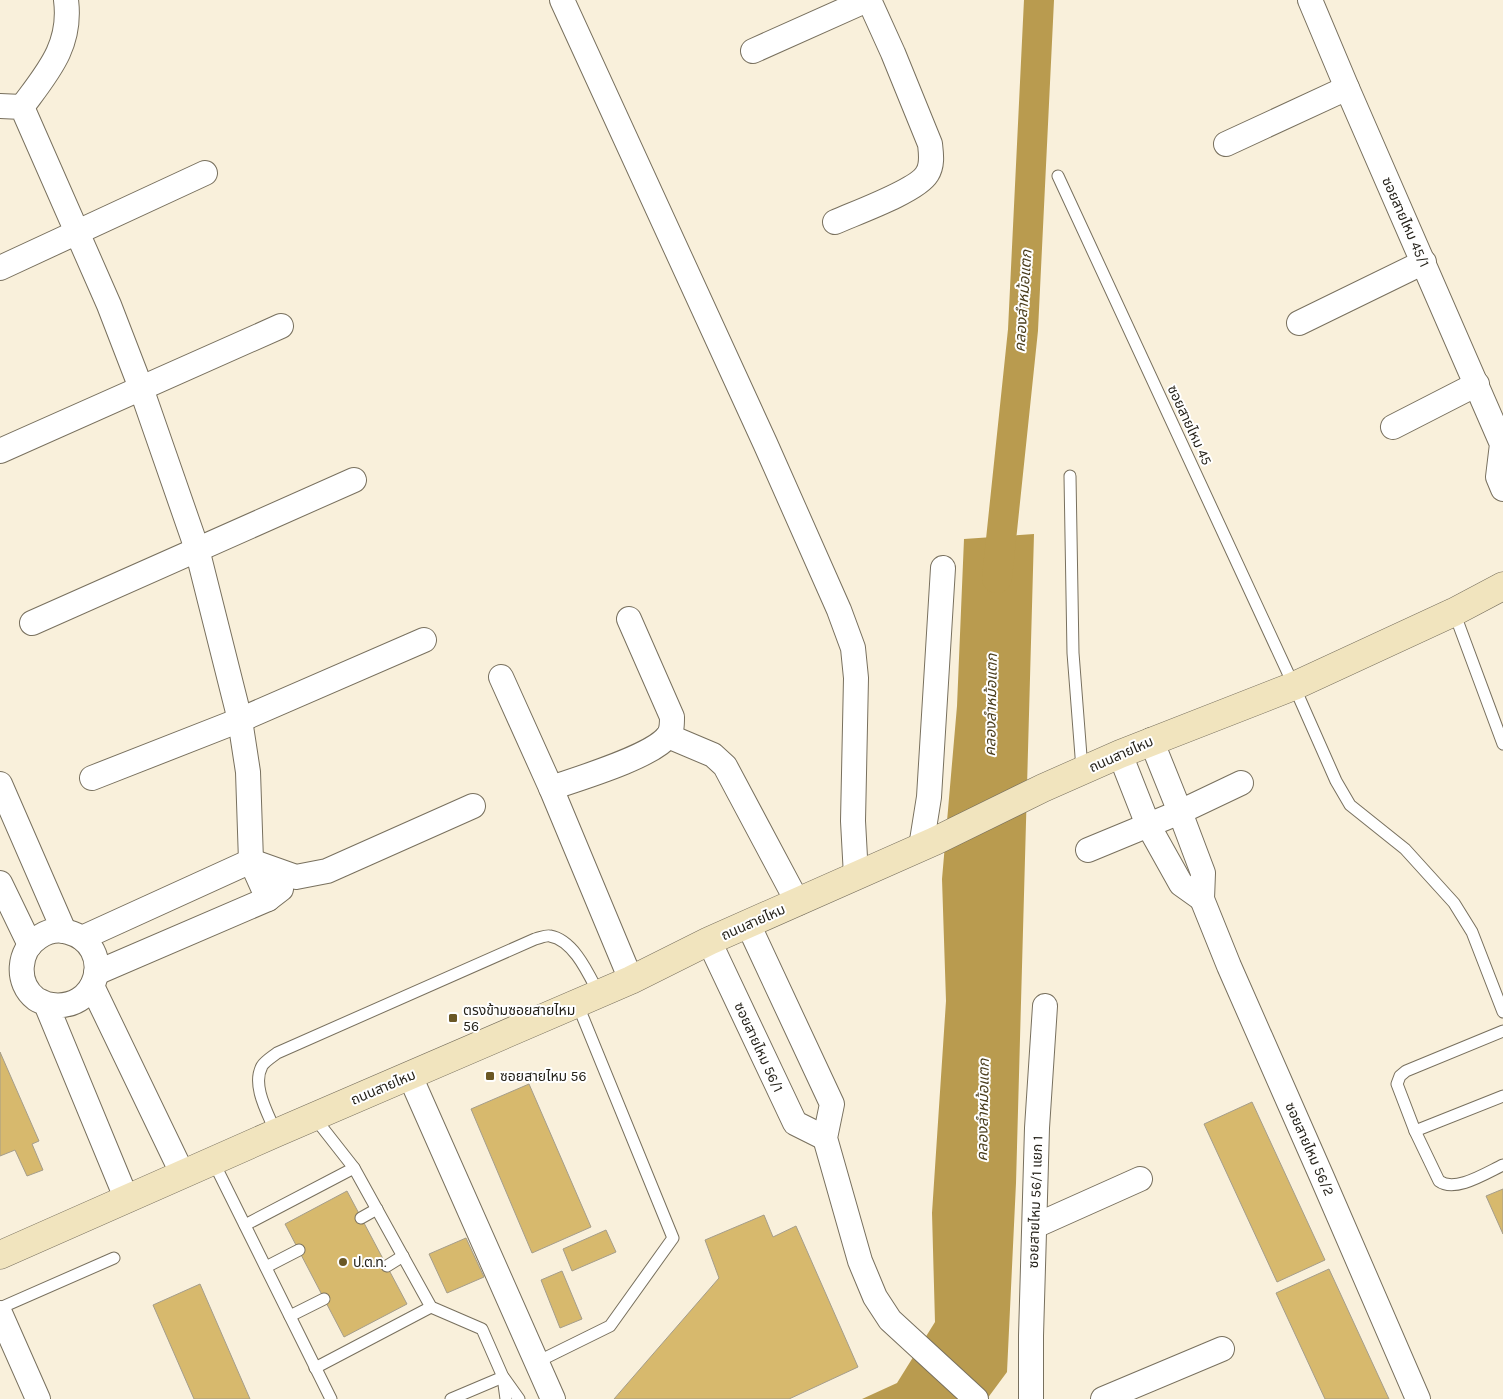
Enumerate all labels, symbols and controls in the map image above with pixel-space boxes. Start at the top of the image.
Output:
street label: ซอยสายไหม 45/1 [1378,174,1433,270]
water label: คลองลำหม้อแตก [1010,248,1036,353]
street label: ซอยสายไหม 45 [1164,383,1216,468]
water label: คลองลำหม้อแตก [981,653,1001,756]
street label: ถนนสายไหม [1086,733,1156,776]
street label: ถนนสายไหม [718,901,788,944]
street label: ซอยสายไหม 56/1 [730,1000,787,1095]
place label: ตรงข้ามซอยสายไหม 56 [463,1002,575,1035]
marker: ตรงข้ามซอยสายไหม 56 [447,1012,459,1024]
water label: คลองลำหม้อแตก [973,1058,993,1161]
street label: ถนนสายไหม [348,1066,418,1109]
place label: ซอยสายไหม 56 [500,1068,586,1085]
marker: ซอยสายไหม 56 [484,1070,496,1082]
street label: ซอยสายไหม 56/2 [1281,1100,1338,1199]
street label: ซอยสายไหม 56/1 แยก 1 [1025,1135,1046,1269]
place label: ป.ต.ท. [353,1254,387,1271]
marker: ป.ต.ท. [337,1256,349,1268]

